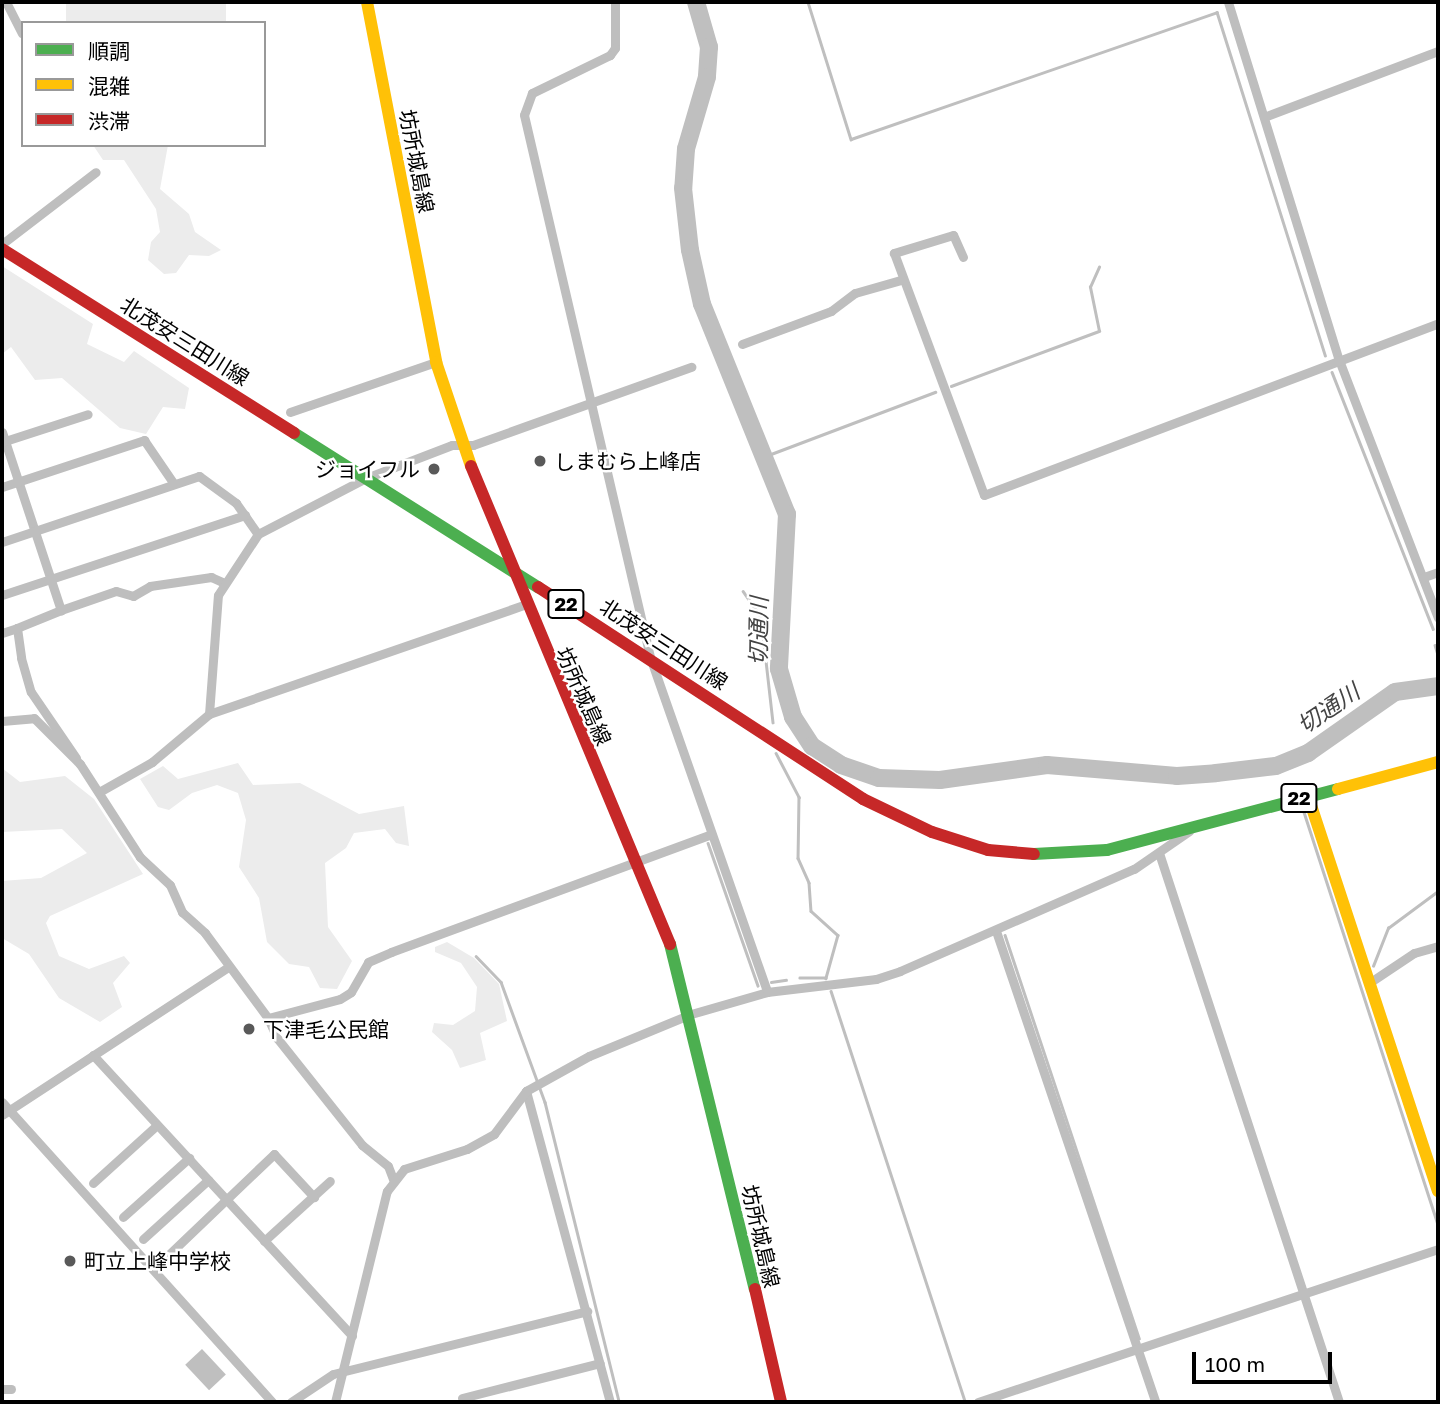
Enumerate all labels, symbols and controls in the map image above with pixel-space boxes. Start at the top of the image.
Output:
legend [21,21,266,147]
text: 順調 [88,38,130,64]
text: 混雑 [88,73,130,99]
street label: 坊所城島線 [395,107,439,215]
text: 渋滞 [88,108,130,134]
street label: 北茂安三田川線 [116,291,254,391]
place label: しまむら上峰店 [554,448,701,474]
marker: しまむら上峰店 [532,453,548,469]
place label: ジョイフル [315,456,420,482]
marker: ジョイフル [426,461,442,477]
road number: 22 [547,589,585,620]
street label: 北茂安三田川線 [595,593,733,695]
water label: 切通川 [744,596,772,666]
street label: 坊所城島線 [551,643,617,749]
water label: 切通川 [1292,677,1364,739]
road number: 22 [1280,782,1318,814]
place label: 下津毛公民館 [263,1016,389,1042]
marker: 下津毛公民館 [241,1021,257,1037]
street label: 坊所城島線 [737,1182,785,1290]
place label: 町立上峰中学校 [84,1248,231,1274]
marker: 町立上峰中学校 [62,1253,78,1269]
scale bar [1195,1338,1335,1382]
text: 100 m [1205,1351,1265,1377]

